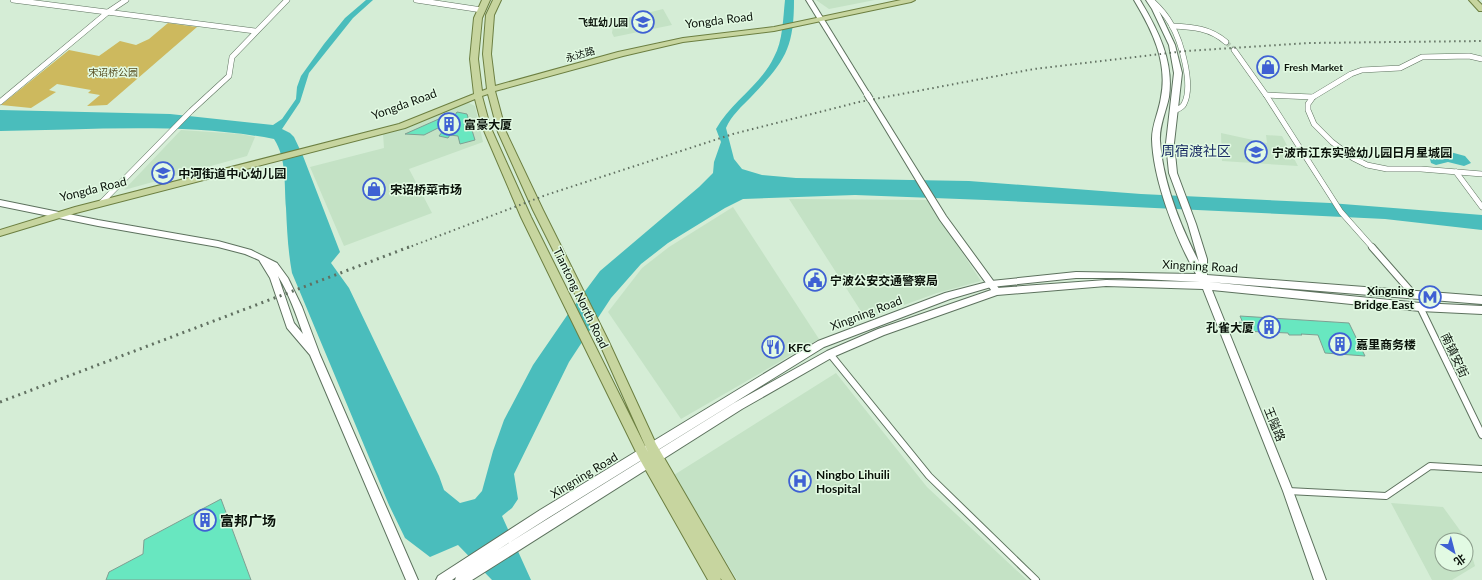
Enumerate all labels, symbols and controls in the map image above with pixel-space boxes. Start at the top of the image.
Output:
street label: Yongda Road [684,8,754,32]
school or university icon: 飞虹幼儿园 [630,9,656,35]
place label: 飞虹幼儿园 [578,16,628,28]
street label: 永达路 [564,44,596,64]
shop icon: Fresh Market [1255,54,1281,80]
place label: Fresh Market [1284,61,1343,73]
park label: 宋诏桥公园 [88,66,138,78]
street label: Yongda Road [369,85,439,123]
building icon: 富豪大厦 [436,111,462,137]
place label: 富豪大厦 [464,117,512,132]
school or university icon: 宁波市江东实验幼儿园日月星城园 [1243,139,1269,165]
district label: 周宿渡社区 [1161,142,1231,159]
place label: 宁波市江东实验幼儿园日月星城园 [1272,145,1452,160]
school or university icon: 中河街道中心幼儿园 [150,160,176,186]
place label: 中河街道中心幼儿园 [178,166,286,181]
street label: Yongda Road [58,173,128,205]
shop icon: 宋诏桥菜市场 [361,176,387,202]
place label: 宋诏桥菜市场 [390,182,462,197]
street label: Tiantong North Road [550,245,612,351]
street label: Xingning Road [1162,257,1238,275]
public building icon: 宁波公安交通警察局 [802,267,828,293]
place label: 宁波公安交通警察局 [830,273,938,288]
place label: Xingning Bridge East [1354,283,1415,312]
metro station icon: Xingning Bridge East [1417,284,1443,310]
street label: Xingning Road [828,292,904,334]
building icon: 孔雀大厦 [1256,314,1282,340]
place label: 孔雀大厦 [1206,320,1254,335]
street label: 南镇安街 [1438,330,1472,380]
building icon: 嘉里商务楼 [1327,331,1353,357]
restaurant icon: KFC [760,334,786,360]
place label: 嘉里商务楼 [1356,337,1416,352]
place label: KFC [788,340,811,355]
street label: 王隘路 [1261,404,1289,444]
street label: Xingning Road [548,449,620,501]
place label: Ningbo Lihuili Hospital [816,467,890,496]
hospital icon: Ningbo Lihuili Hospital [787,468,813,494]
building icon: 富邦广场 [192,507,218,533]
place label: 富邦广场 [220,512,276,529]
north arrow [1434,532,1474,572]
text: 北 [1452,552,1468,569]

